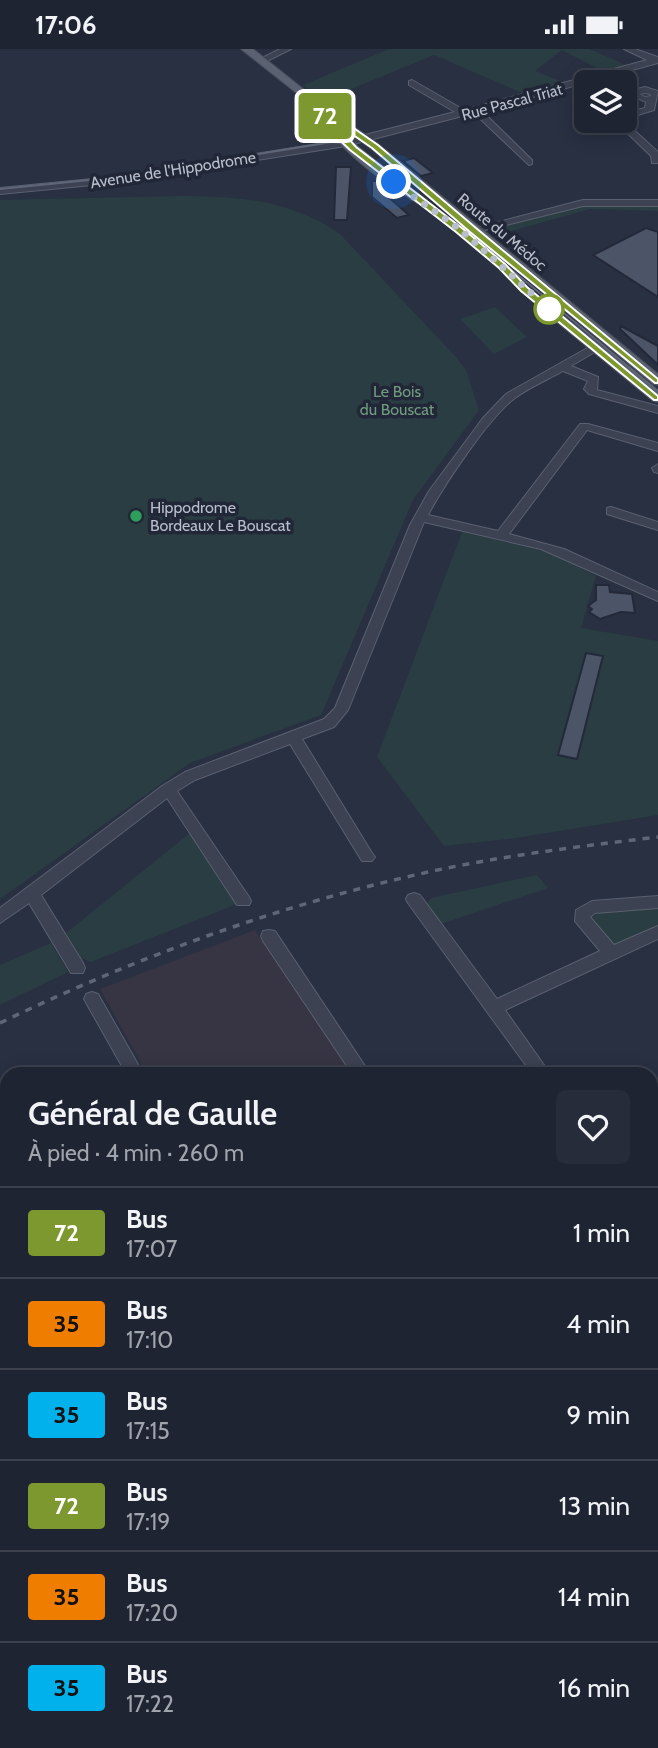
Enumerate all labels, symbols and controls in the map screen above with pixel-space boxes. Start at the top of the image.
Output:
text: 17:06 [35,9,97,41]
map controls [574,70,637,133]
button: layers [574,70,637,133]
street label: Rue Pascal Triat [459,79,565,125]
line badge: 72 [294,93,356,139]
text: 72 [313,101,337,130]
street label: Avenue de l'Hippodrome [89,148,257,192]
your location [376,164,411,199]
street label: Route du Médoc [454,189,550,275]
unlabelled marker [534,294,564,324]
park label: Le Bois du Bouscat [360,382,435,419]
place label: Hippodrome Bordeaux Le Bouscat [150,498,291,535]
marker: Hippodrome Bordeaux Le Bouscat [128,508,144,524]
button: heart [556,1090,630,1164]
text: Général de Gaulle [28,1093,277,1133]
text: À pied · 4 min · 260 m [28,1139,244,1167]
text: Bus [126,1203,167,1235]
text: 1 min [573,1217,630,1249]
text: 72 [54,1218,79,1247]
text: 17:07 [126,1235,177,1263]
text: Bus [126,1294,167,1326]
text: 4 min [566,1308,630,1340]
text: 35 [54,1309,79,1338]
text: 17:10 [126,1326,173,1354]
text: Bus [126,1385,167,1417]
text: 9 min [567,1399,630,1431]
text: 35 [54,1400,79,1429]
text: 17:15 [126,1417,170,1445]
text: Bus [126,1476,167,1508]
text: 13 min [559,1490,630,1522]
text: 72 [54,1491,79,1520]
text: 17:19 [126,1508,170,1536]
text: Bus [126,1567,167,1599]
text: 14 min [558,1581,630,1613]
text: 35 [54,1582,79,1611]
text: 17:20 [126,1599,178,1627]
text: Bus [126,1658,167,1690]
text: 16 min [558,1672,630,1704]
text: 35 [54,1673,79,1702]
text: 17:22 [126,1690,174,1718]

